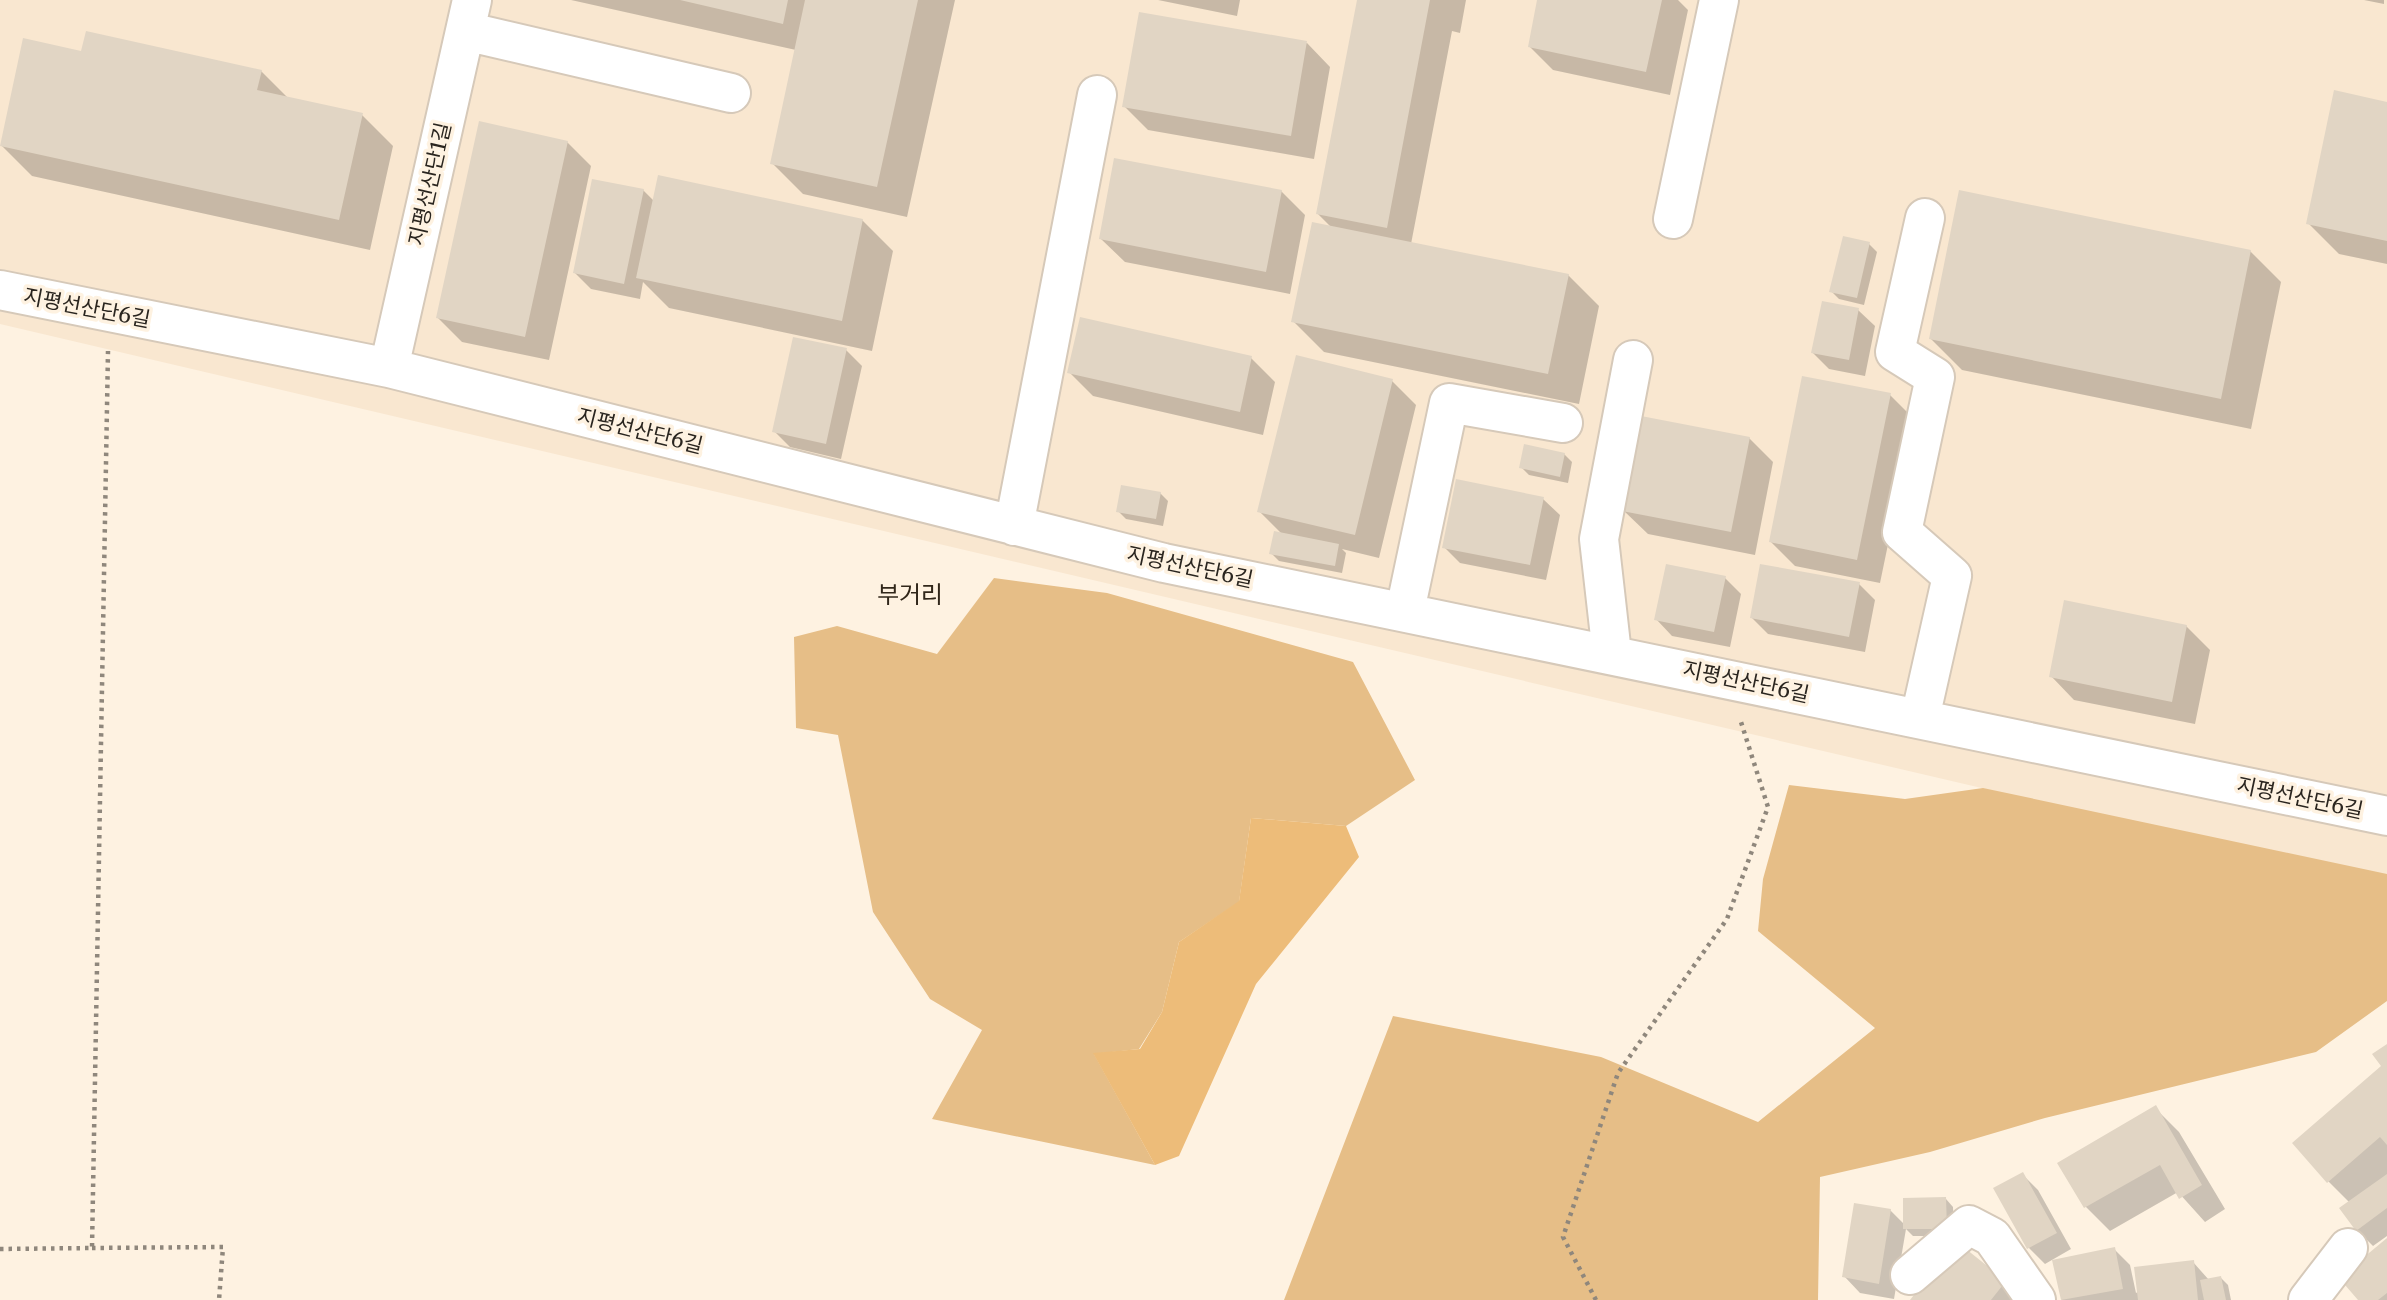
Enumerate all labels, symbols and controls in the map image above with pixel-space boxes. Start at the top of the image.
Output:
street label: 지평선산단1길 [402,120,457,248]
street label: 지평선산단6길 [21,282,153,333]
street label: 지평선산단6길 [574,402,706,459]
street label: 지평선산단6길 [1124,540,1256,593]
district label: 부거리 [877,579,943,610]
street label: 지평선산단6길 [1680,655,1812,708]
street label: 지평선산단6길 [2234,771,2366,824]

